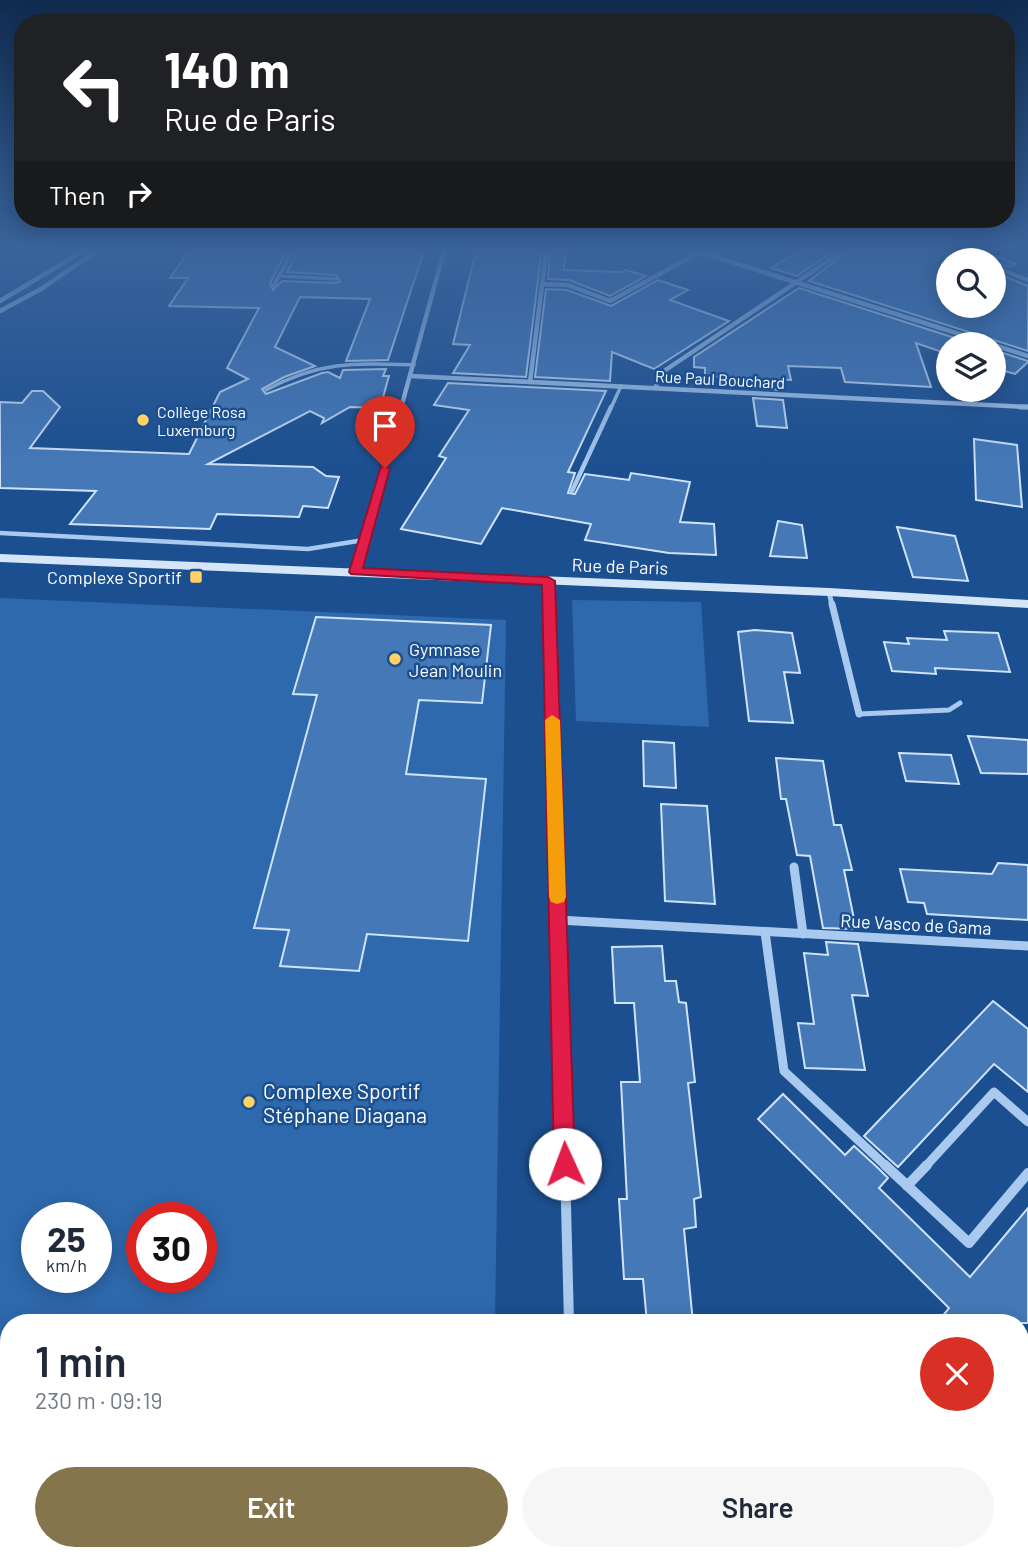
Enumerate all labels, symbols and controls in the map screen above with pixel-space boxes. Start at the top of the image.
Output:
text: 140 m [164,39,290,98]
icon: left [49,42,140,133]
text: Rue de Paris [164,99,336,137]
icon: right [120,175,158,213]
text: Then [49,179,106,210]
map controls [936,248,1006,402]
button: search [936,248,1006,318]
button: layers [936,332,1006,402]
street label: Rue Paul Bouchard [655,366,785,392]
pin [355,396,415,468]
place label: Collège Rosa Luxemburg [157,402,246,439]
icon: arrive [366,407,404,445]
marker: Collège Rosa Luxemburg [135,412,151,428]
street label: Rue de Paris [571,553,669,579]
place label: Complexe Sportif [47,566,182,588]
marker: Complexe Sportif [188,569,204,585]
place label: Gymnase Jean Moulin [409,638,502,681]
marker: Gymnase Jean Moulin [387,651,403,667]
street label: Rue Vasco de Gama [840,909,992,939]
place label: Complexe Sportif Stéphane Diagana [263,1078,427,1127]
marker: Complexe Sportif Stéphane Diagana [241,1094,257,1110]
position arrow [528,1127,602,1201]
speed limit sign: 30 [126,1202,217,1293]
text: 25 [47,1217,86,1259]
text: km/h [46,1254,87,1276]
text: 1 min [35,1335,127,1385]
button: close [920,1337,994,1411]
text: 230 m · 09:19 [35,1386,163,1414]
button: Exit [35,1467,508,1547]
button: Share [522,1467,994,1547]

